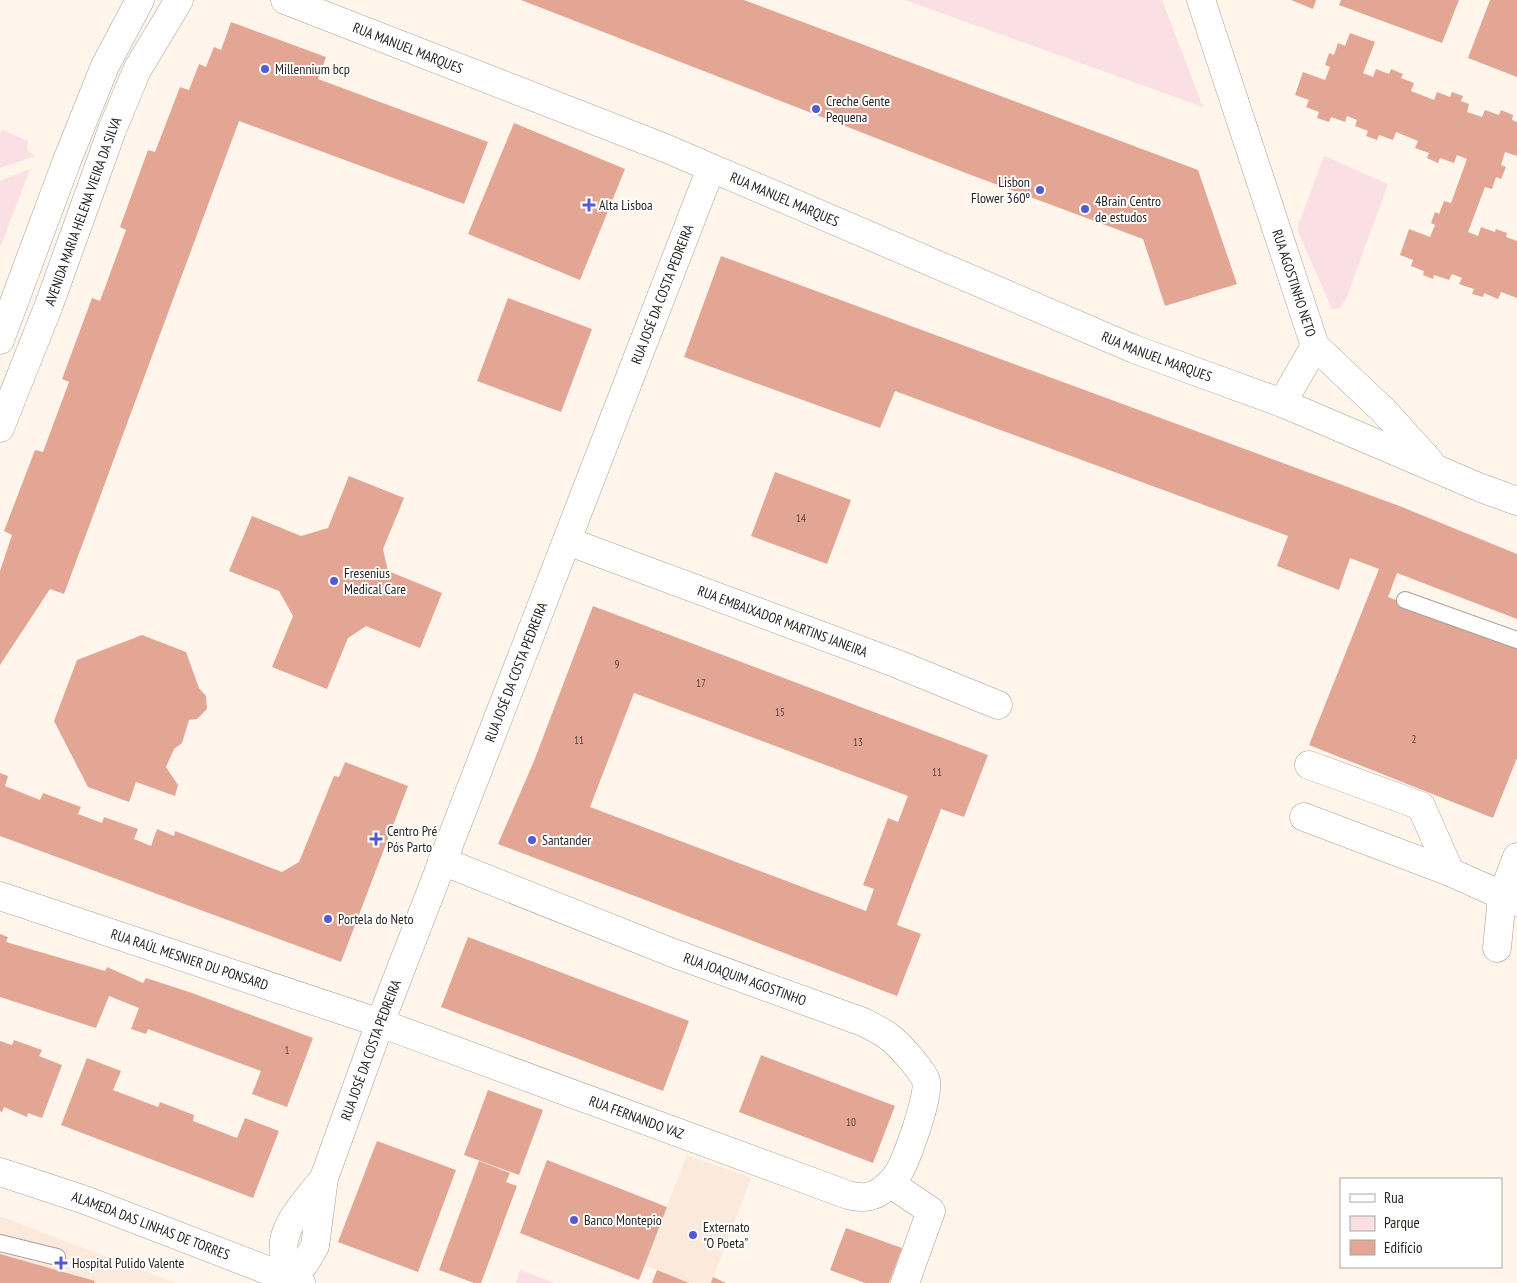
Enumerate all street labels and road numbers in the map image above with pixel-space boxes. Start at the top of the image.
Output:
street label: RUA MANUEL MARQUES [350,18,466,77]
street label: AVENIDA MARIA HELENA VIEIRA DA SILVA [41,114,126,308]
street label: RUA MANUEL MARQUES [727,168,842,231]
street label: RUA JOSÉ DA COSTA PEDREIRA [627,221,697,367]
street label: RUA AGOSTINHO NETO [1268,227,1320,339]
street label: RUA MANUEL MARQUES [1099,327,1214,386]
street label: RUA EMBAIXADOR MARTINS JANEIRA [695,581,870,661]
street label: RUA JOSÉ DA COSTA PEDREIRA [481,599,551,744]
street label: RUA RAÚL MESNIER DU PONSARD [109,925,271,994]
street label: RUA JOAQUIM AGOSTINHO [681,948,809,1010]
street label: RUA JOSÉ DA COSTA PEDREIRA [337,977,405,1123]
street label: RUA FERNANDO VAZ [587,1092,686,1143]
street label: ALAMEDA DAS LINHAS DE TORRES [70,1187,232,1264]

